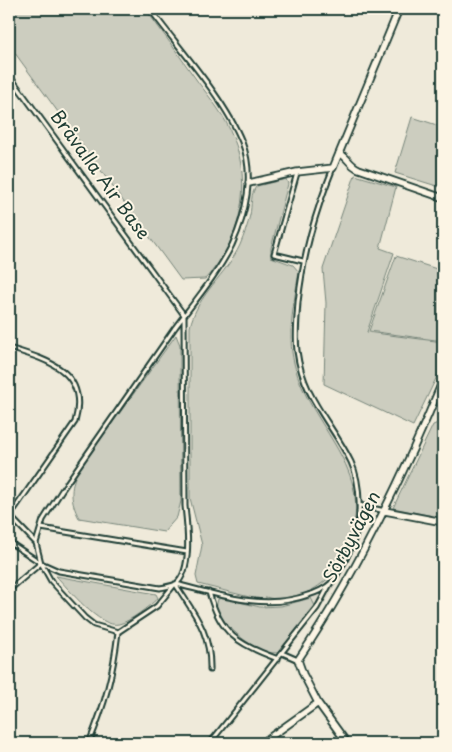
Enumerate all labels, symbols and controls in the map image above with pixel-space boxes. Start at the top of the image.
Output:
street label: Bråvalla Air Base [45,104,158,245]
street label: Sörbyvägen [315,486,386,587]

